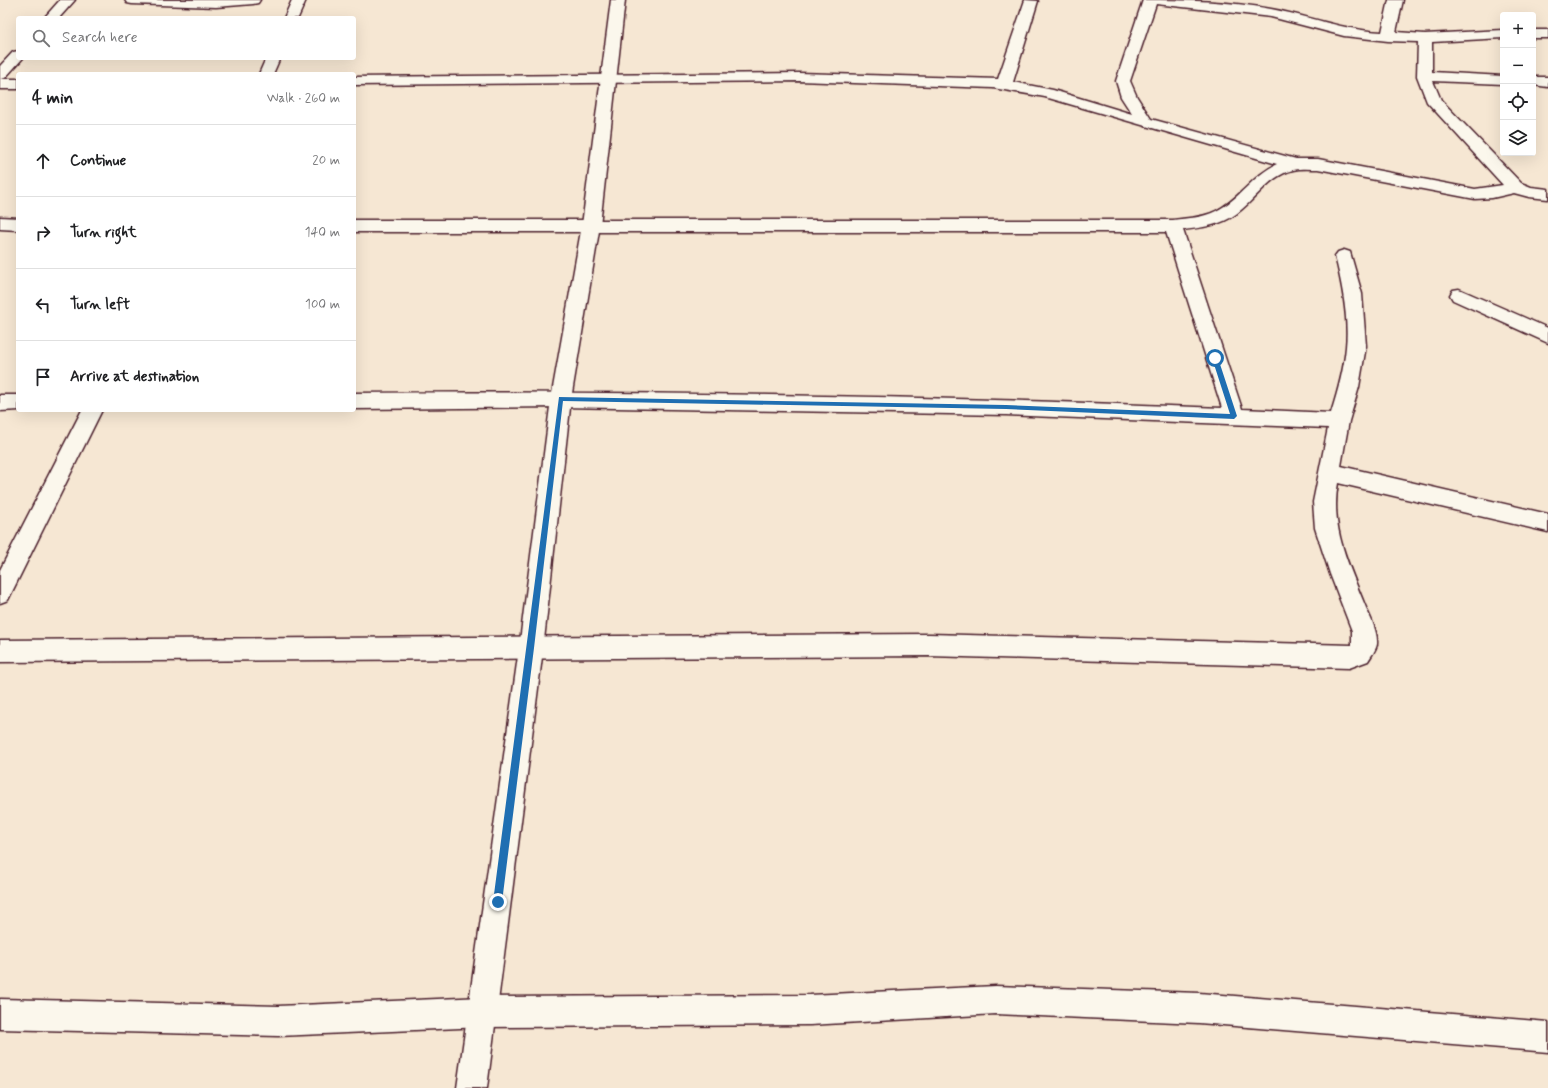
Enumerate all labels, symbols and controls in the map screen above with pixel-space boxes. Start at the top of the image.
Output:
map controls [1500,12,1536,156]
button: + [1500,12,1536,48]
search box [16,16,356,60]
icon: search [30,27,52,49]
text: Search here [62,28,138,48]
button: − [1500,48,1536,84]
button: locate [1500,84,1536,120]
text: 4 min [32,87,73,109]
text: Walk · 260 m [267,90,340,107]
button: layers [1500,120,1536,156]
icon: ahead [32,150,54,172]
text: Continue [70,151,126,171]
text: 20 m [312,152,340,169]
icon: right [32,222,54,244]
text: Turn right [70,223,137,243]
text: 140 m [305,224,340,241]
icon: left [32,294,54,316]
text: Turn left [70,295,130,315]
text: 100 m [305,296,340,313]
route start [1206,349,1224,367]
icon: arrive [32,366,54,388]
text: Arrive at destination [70,367,199,387]
route end [489,893,507,911]

